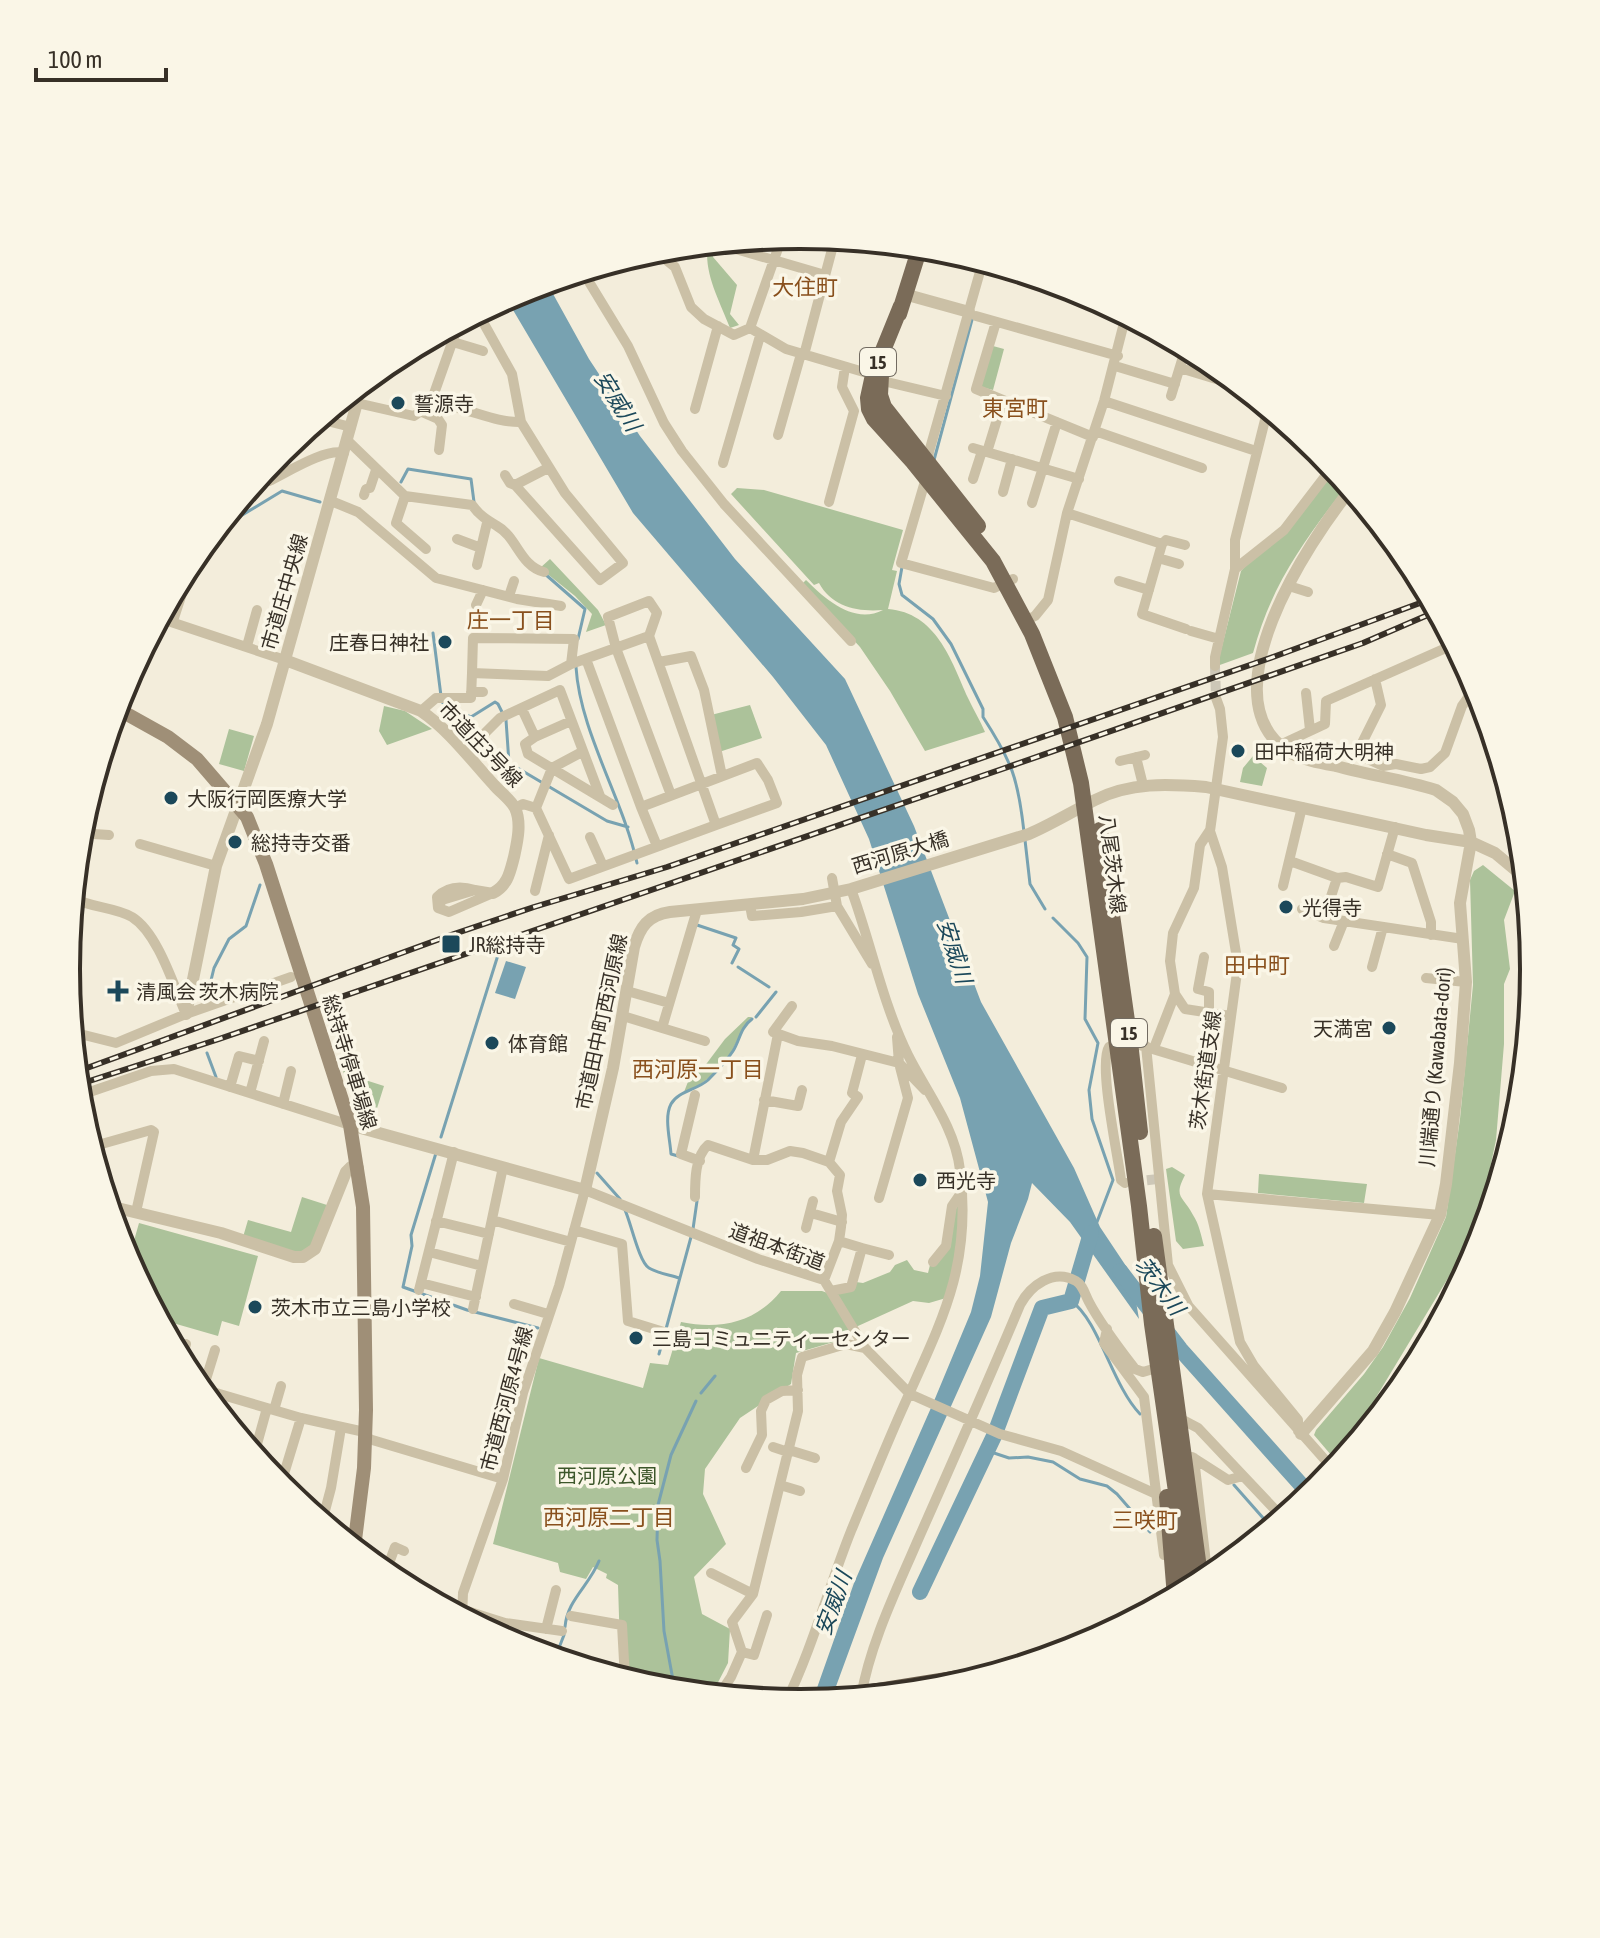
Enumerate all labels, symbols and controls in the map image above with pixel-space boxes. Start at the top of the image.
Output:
scale bar [36,32,166,82]
text: 100 m [48,46,102,73]
district label: 大住町 [772,274,838,300]
road number: 15 [860,348,896,376]
water label: 安威川 [589,366,648,438]
place label: 誓源寺 [414,392,474,415]
marker: 誓源寺 [389,394,407,412]
district label: 東宮町 [982,395,1048,421]
street label: 市道庄中央線 [256,531,312,653]
district label: 庄一丁目 [467,607,555,633]
place label: 庄春日神社 [329,631,429,654]
marker: 庄春日神社 [436,633,454,651]
street label: 市道庄3号線 [435,697,527,791]
place label: 田中稲荷大明神 [1254,740,1394,763]
marker: 田中稲荷大明神 [1229,742,1247,760]
place label: 大阪行岡医療大学 [187,787,347,810]
marker: 大阪行岡医療大学 [162,789,180,807]
street label: 八尾茨木線 [1095,813,1131,915]
street label: 西河原大橋 [849,826,951,878]
place label: 総持寺交番 [251,831,351,854]
marker: 総持寺交番 [226,833,244,851]
place label: 光得寺 [1302,896,1362,919]
marker: 光得寺 [1277,898,1295,916]
water label: 安威川 [932,916,978,988]
street label: 市道田中町西河原線 [571,932,631,1112]
marker: JR総持寺 [440,933,462,955]
place label: JR総持寺 [469,933,545,956]
district label: 田中町 [1224,952,1290,978]
street label: 川端通り (Kawabata-dori) [1415,966,1455,1168]
marker: 清風会 茨木病院 [107,980,129,1002]
place label: 清風会 茨木病院 [136,980,279,1003]
street label: 総持寺停車場線 [319,992,381,1132]
street label: 茨木街道支線 [1185,1009,1225,1131]
place label: 天満宮 [1313,1017,1373,1040]
road number: 15 [1111,1019,1147,1047]
marker: 天満宮 [1380,1019,1398,1037]
place label: 体育館 [508,1032,568,1055]
marker: 体育館 [483,1034,501,1052]
district label: 西河原一丁目 [632,1056,764,1082]
place label: 西光寺 [936,1169,996,1192]
marker: 西光寺 [911,1171,929,1189]
street label: 道祖本街道 [726,1218,828,1274]
water label: 茨木川 [1130,1252,1191,1322]
place label: 茨木市立三島小学校 [271,1296,451,1319]
marker: 茨木市立三島小学校 [246,1298,264,1316]
street label: 市道西河原4号線 [476,1324,536,1474]
place label: 三島コミュニティーセンター [652,1327,911,1350]
marker: 三島コミュニティーセンター [627,1329,645,1347]
park label: 西河原公園 [557,1464,657,1487]
district label: 西河原二丁目 [543,1504,675,1530]
district label: 三咲町 [1112,1507,1178,1533]
water label: 安威川 [809,1566,857,1638]

